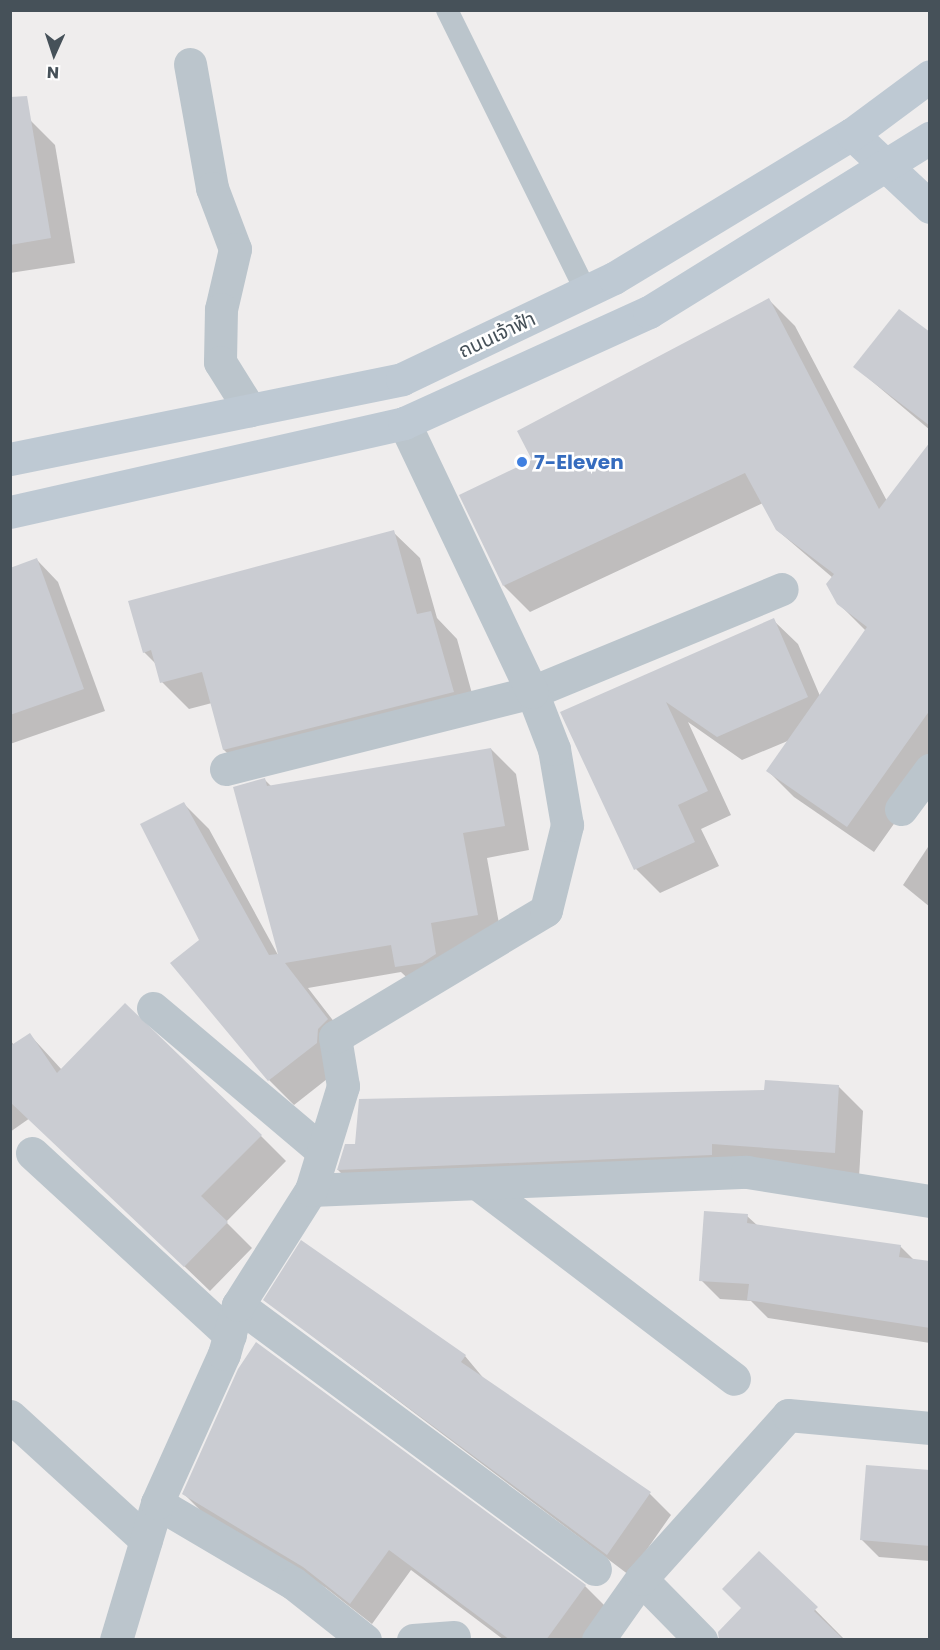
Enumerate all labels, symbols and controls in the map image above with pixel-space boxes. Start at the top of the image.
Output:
north arrow [24,24,84,84]
text: N [46,61,60,84]
street label: ถนนเจ้าฟ้า [455,307,539,363]
place label: 7-Eleven [534,450,624,474]
marker: 7-Eleven [515,455,529,469]

